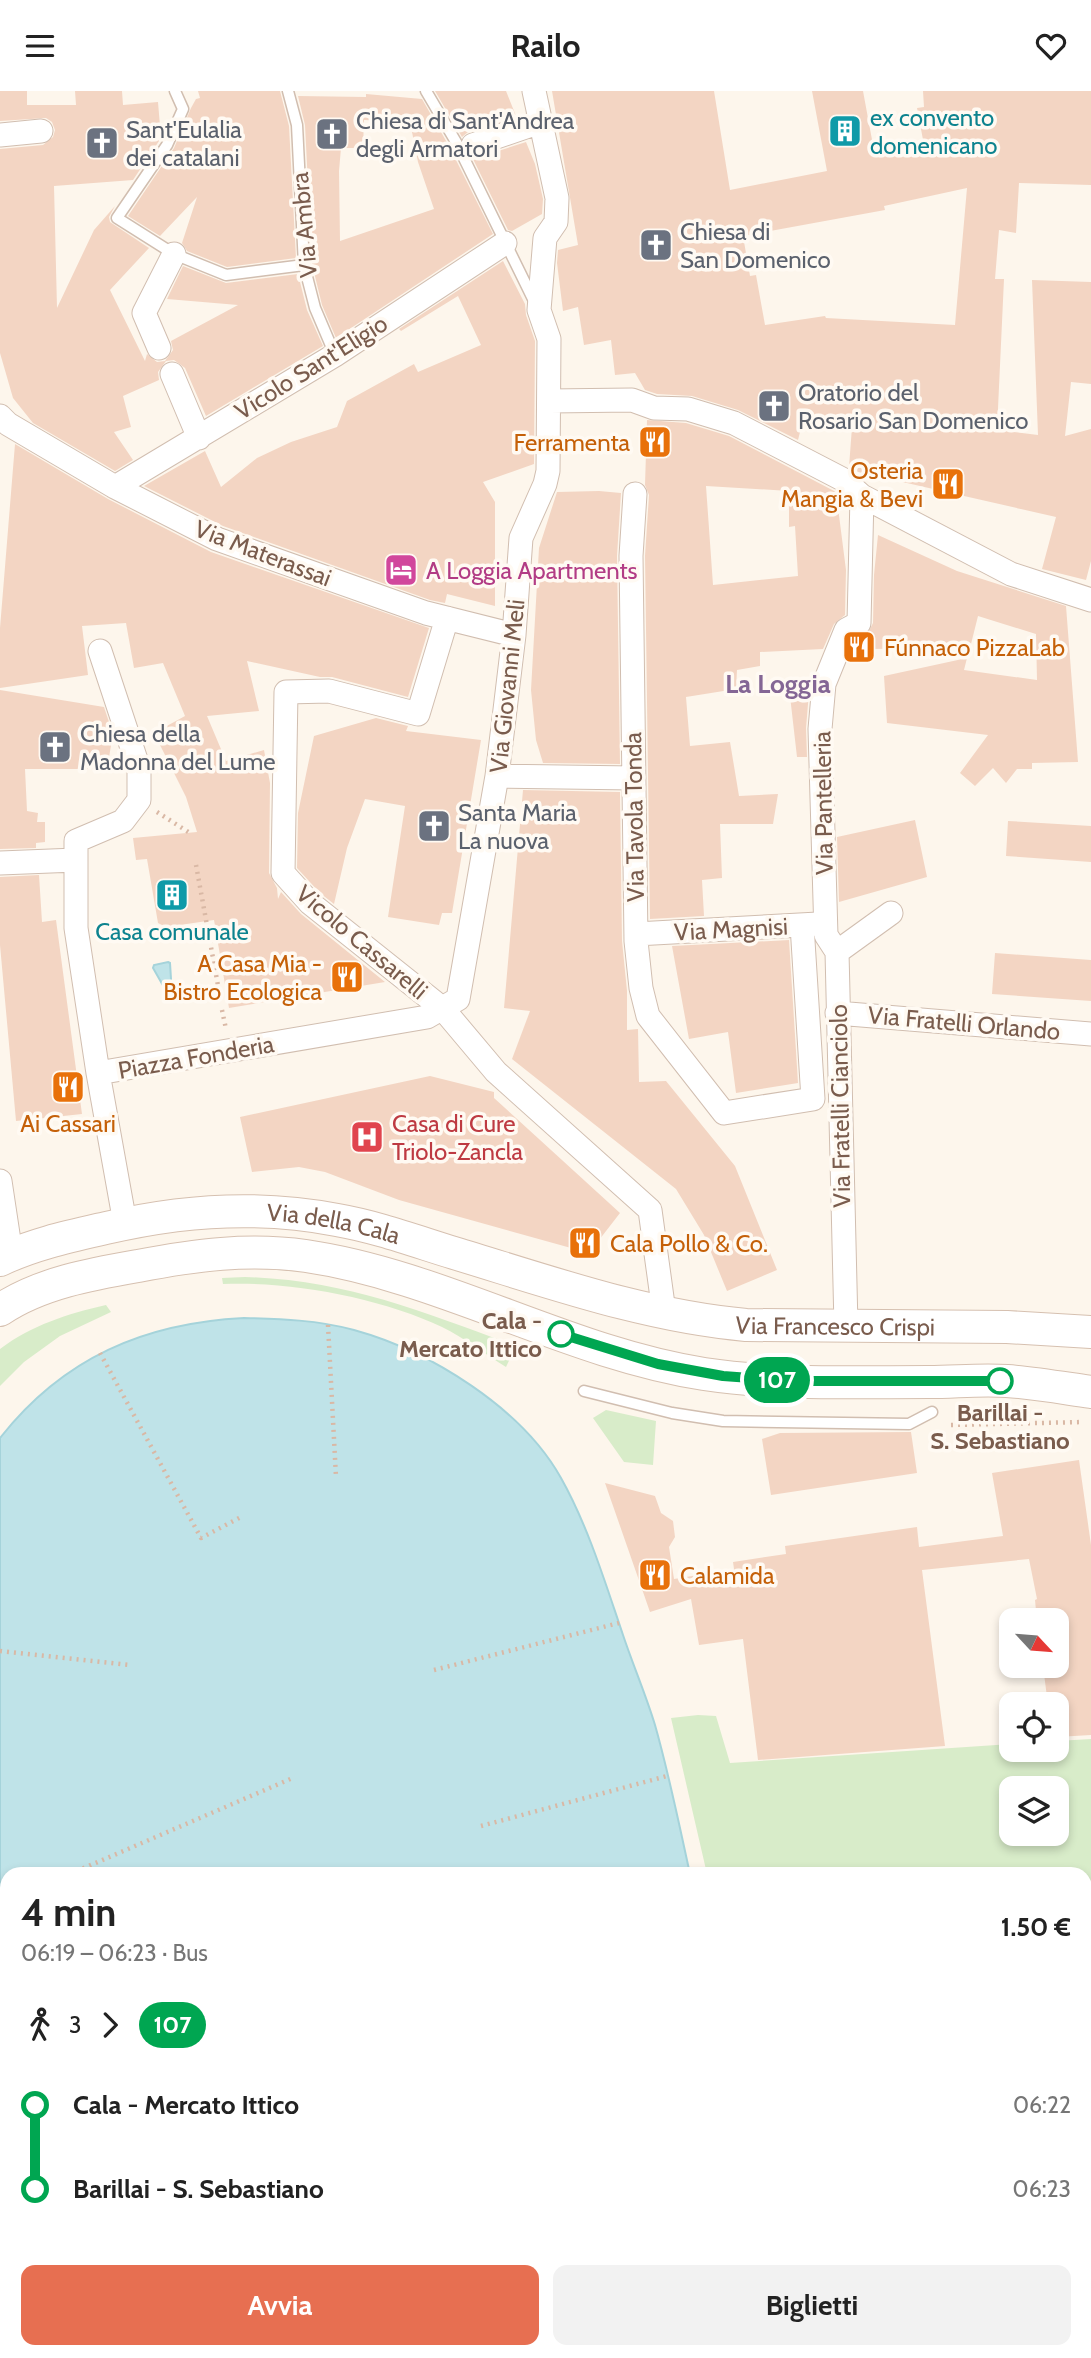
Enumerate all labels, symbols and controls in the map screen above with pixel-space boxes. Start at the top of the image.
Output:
text: Railo [511,26,580,65]
icon: menu [21,27,59,65]
icon: heart [1032,27,1070,65]
place label: ex convento domenicano [870,103,997,160]
place label: Chiesa di Sant'Andrea degli Armatori [356,106,575,163]
building icon: ex convento domenicano [826,112,864,150]
place label: Sant'Eulalia dei catalani [126,115,242,172]
church icon: Chiesa di Sant'Andrea degli Armatori [313,115,351,153]
church icon: Sant'Eulalia dei catalani [83,124,121,162]
street label: Via Ambra [285,171,323,279]
place label: Chiesa di San Domenico [680,217,831,274]
church icon: Chiesa di San Domenico [637,226,675,264]
street label: Vicolo Sant'Eligio [229,308,393,426]
place label: Oratorio del Rosario San Domenico [798,378,1029,435]
church icon: Oratorio del Rosario San Domenico [755,387,793,425]
restaurant icon: Ferramenta [636,423,674,461]
place label: Ferramenta [514,428,630,457]
place label: Osteria Mangia & Bevi [781,456,923,513]
restaurant icon: Osteria Mangia & Bevi [929,465,967,503]
street label: Via Materassai [191,514,335,592]
hotel icon: A Loggia Apartments [382,551,420,589]
place label: A Loggia Apartments [426,556,638,585]
street label: Via Giovanni Meli [483,598,531,774]
restaurant icon: Fúnnaco PizzaLab [840,628,878,666]
place label: Fúnnaco PizzaLab [884,633,1065,662]
district label: La Loggia [725,668,831,700]
place label: Chiesa della Madonna del Lume [80,719,276,776]
church icon: Chiesa della Madonna del Lume [36,728,74,766]
street label: Via Pantelleria [807,730,839,875]
street label: Via Tavola Tonda [618,731,650,902]
place label: Santa Maria La nuova [458,798,577,855]
church icon: Santa Maria La nuova [415,807,453,845]
building icon: Casa comunale [153,876,191,914]
street label: Vicolo Cassarelli [290,879,434,1005]
street label: Via Magnisi [673,912,789,946]
place label: Casa comunale [95,917,249,946]
place label: A Casa Mia - Bistro Ecologica [163,949,322,1006]
restaurant icon: A Casa Mia - Bistro Ecologica [328,958,366,996]
street label: Via Fratelli Orlando [867,1000,1061,1046]
street label: Via Fratelli Cianciolo [824,1004,856,1208]
street label: Piazza Fonderia [116,1029,277,1085]
restaurant icon: Ai Cassari [49,1068,87,1106]
place label: Ai Cassari [20,1109,116,1138]
place label: Casa di Cure Triolo-Zancla [392,1109,523,1166]
hospital icon: Casa di Cure Triolo-Zancla [348,1118,386,1156]
street label: Via della Cala [266,1197,404,1250]
restaurant icon: Cala Pollo & Co. [566,1224,604,1262]
place label: Cala Pollo & Co. [610,1229,768,1258]
place label: Cala - Mercato Ittico [399,1306,542,1363]
street label: Via Francesco Crispi [734,1310,935,1341]
marker: Cala - Mercato Ittico [548,1321,574,1347]
line badge: 107 [737,1357,817,1403]
text: 107 [758,1365,796,1394]
marker: Barillai - S. Sebastiano [987,1368,1013,1394]
place label: Barillai - S. Sebastiano [930,1398,1070,1455]
restaurant icon: Calamida [636,1556,674,1594]
place label: Calamida [680,1561,775,1590]
north arrow [999,1608,1069,1678]
map controls [999,1608,1069,1846]
button: locate [999,1692,1069,1762]
button: layers [999,1776,1069,1846]
text: 4 min [21,1889,116,1936]
text: 1.50 € [1001,1911,1071,1943]
text: 06:19 – 06:23 · Bus [21,1939,208,1967]
icon: walk [21,2006,59,2044]
icon: forward [91,2006,129,2044]
text: 107 [153,2010,192,2039]
text: 3 [69,2011,81,2039]
text: Cala - Mercato Ittico [73,2089,299,2121]
text: 06:22 [1013,2091,1071,2119]
text: Barillai - S. Sebastiano [73,2173,324,2205]
text: 06:23 [1013,2175,1071,2203]
button: Avvia [21,2265,539,2345]
button: Biglietti [553,2265,1071,2345]

